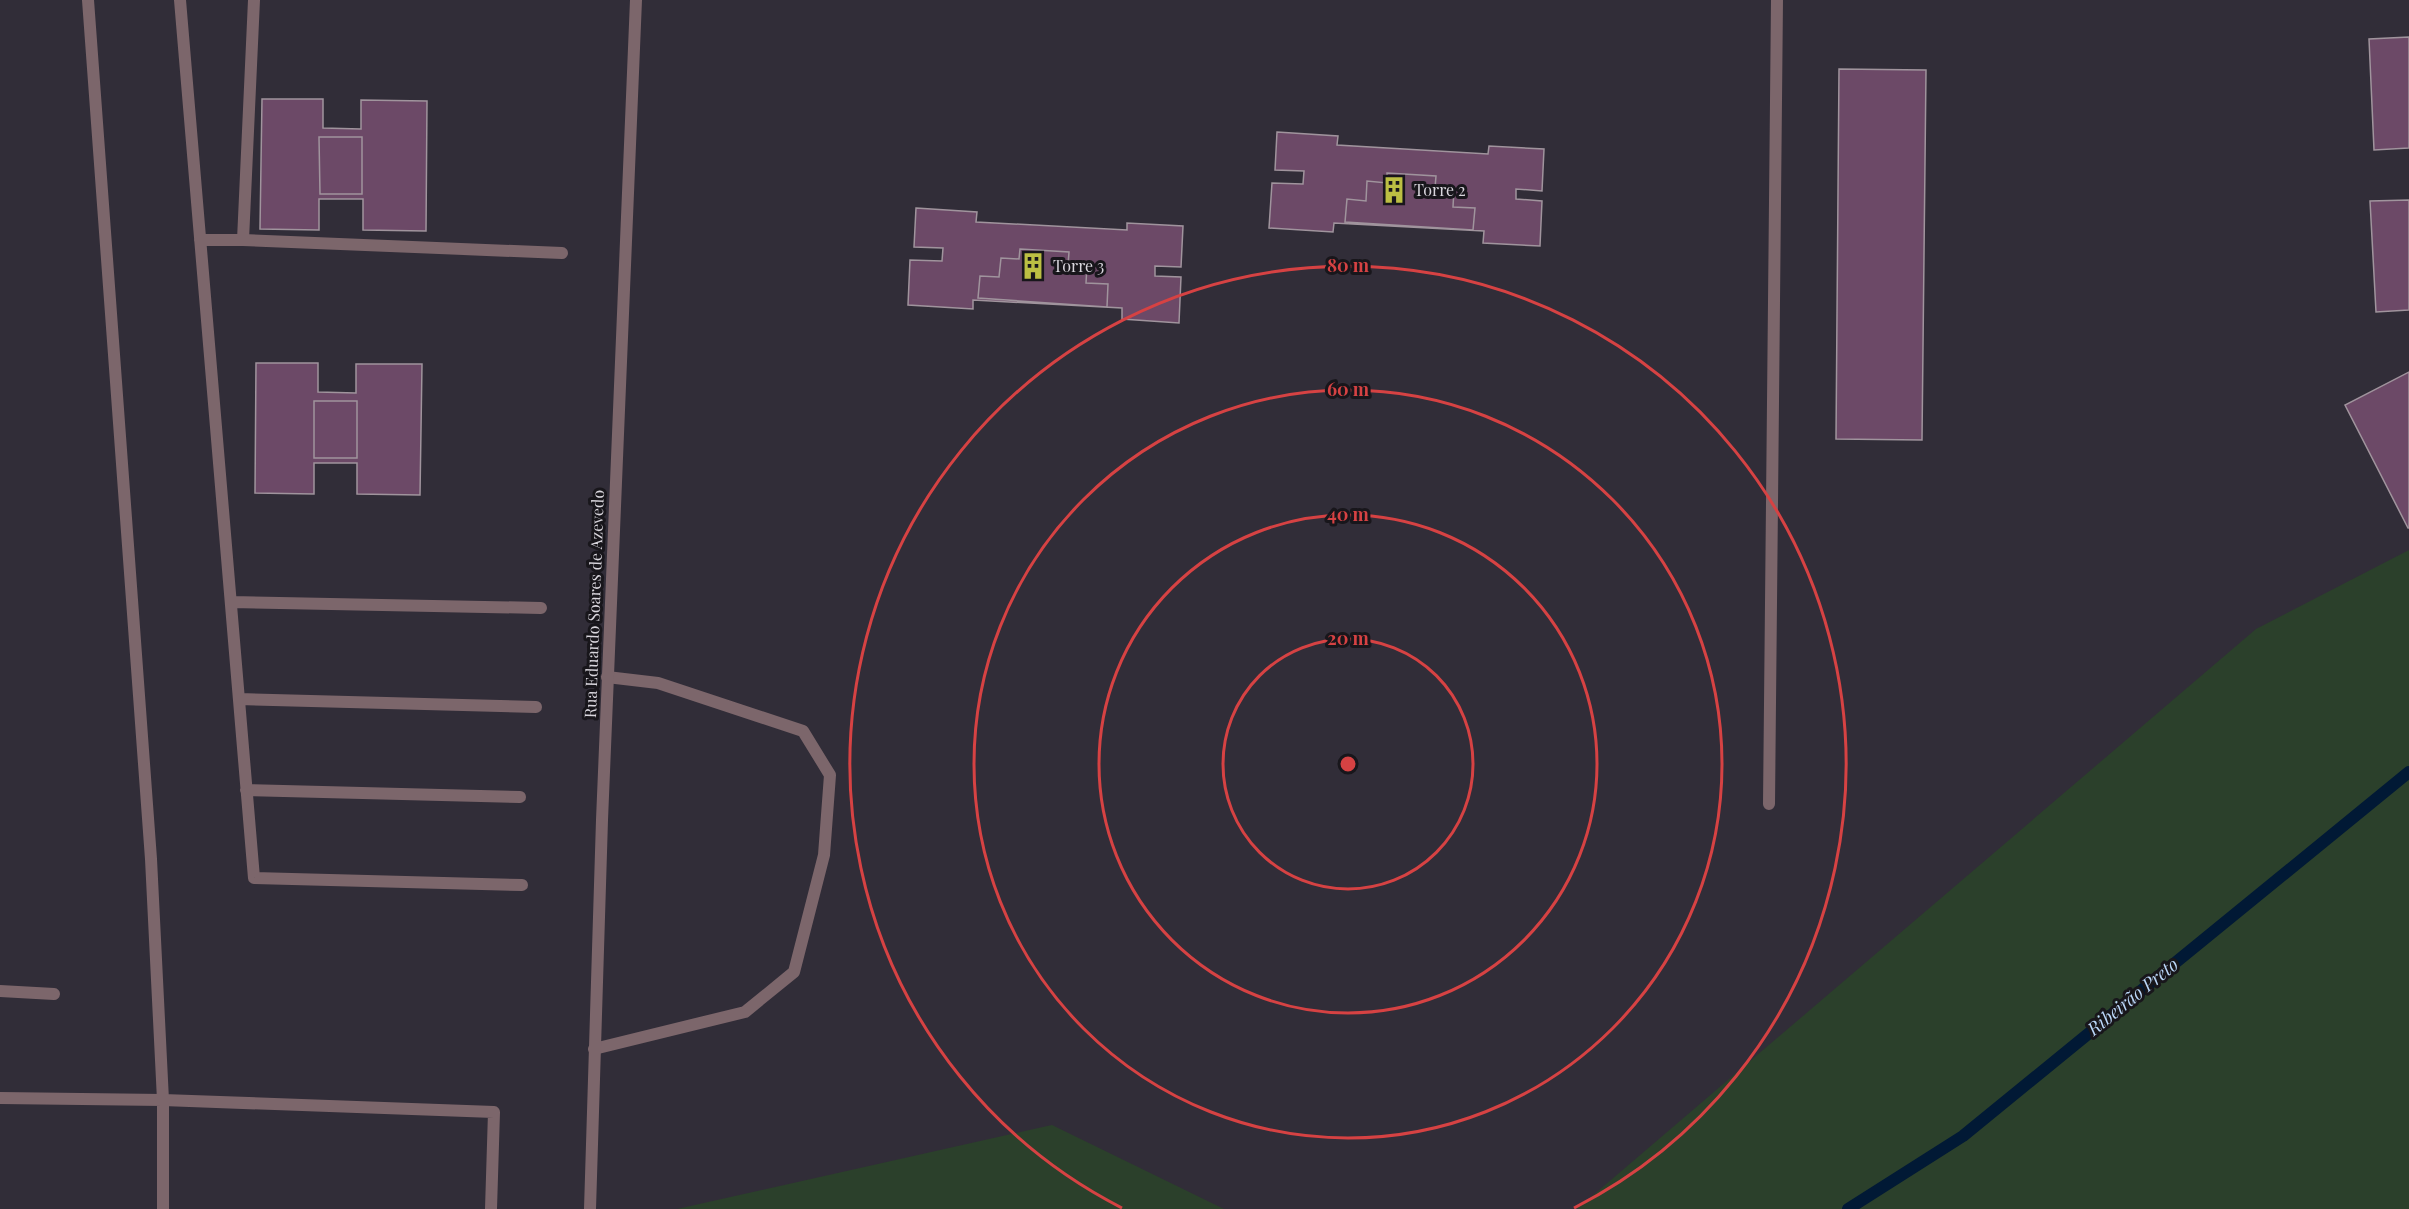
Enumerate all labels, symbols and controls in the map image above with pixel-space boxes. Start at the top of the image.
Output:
building icon: Torre 2 [1379,175,1409,205]
place label: Torre 2 [1414,179,1466,200]
building icon: Torre 3 [1018,251,1048,281]
text: 80 m [1327,253,1370,277]
place label: Torre 3 [1053,255,1104,276]
text: 60 m [1327,377,1370,401]
street label: Rua Eduardo Soares de Azevedo [579,489,608,718]
text: 40 m [1327,502,1370,526]
text: 20 m [1327,626,1369,650]
centre of rings [1338,754,1358,774]
water label: Ribeirão Preto [2081,952,2183,1041]

